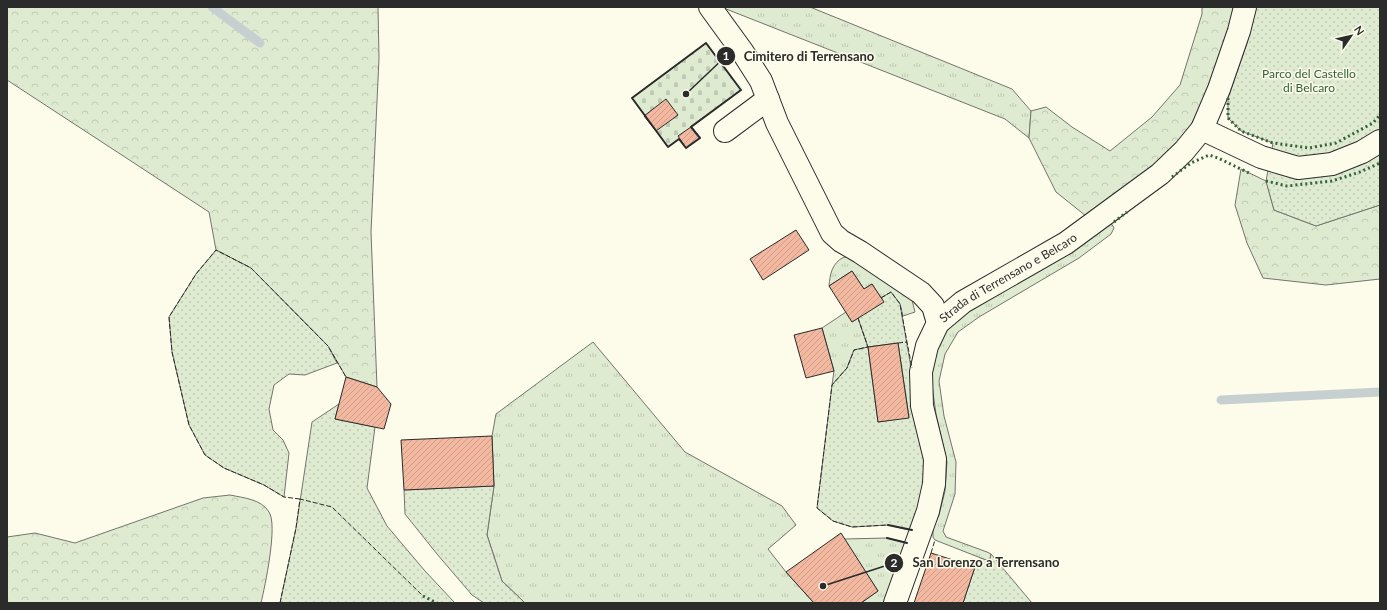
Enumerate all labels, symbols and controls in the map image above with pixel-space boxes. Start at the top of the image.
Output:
north arrow [1331,16,1371,56]
text: N [1352,23,1367,37]
callout: Cimitero di Terrensano [716,44,883,69]
text: 1 [723,48,730,63]
text: Cimitero di Terrensano [744,48,875,64]
park label: Parco del Castello di Belcaro [1262,66,1356,95]
street label: Strada di Terrensano e Belcaro [936,229,1080,326]
callout: San Lorenzo a Terrensano [884,550,1067,575]
text: San Lorenzo a Terrensano [913,554,1060,570]
text: 2 [891,555,898,570]

